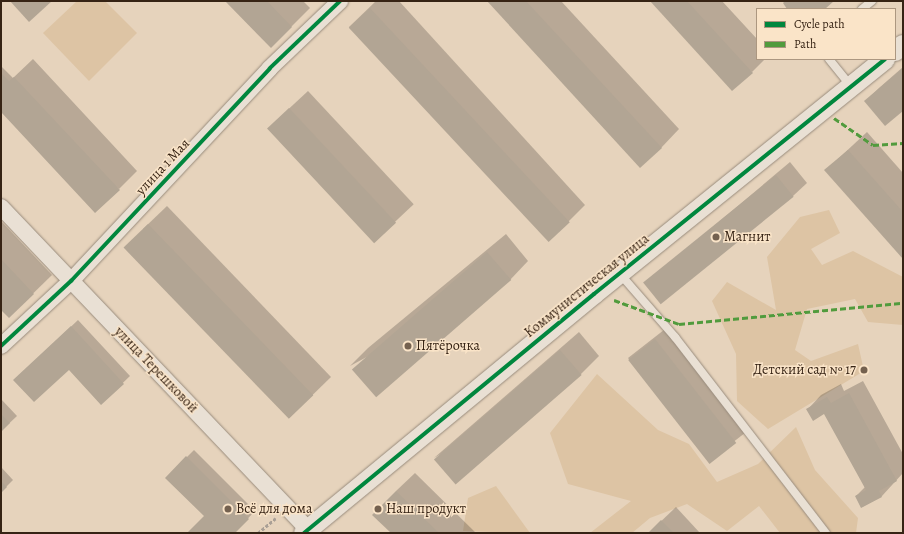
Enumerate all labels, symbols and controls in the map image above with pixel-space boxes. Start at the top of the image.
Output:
legend [756,8,896,60]
text: Cycle path [794,16,845,32]
text: Path [794,36,816,52]
street label: улица 1 Мая [133,135,193,199]
place label: Магнит [724,229,771,245]
street label: Коммунистическая улица [521,231,653,341]
marker: Магнит [711,232,721,242]
street label: улица Терешковой [111,324,201,416]
place label: Пятёрочка [416,338,480,354]
marker: Пятёрочка [403,341,413,351]
place label: Детский сад № 17 [753,362,856,378]
marker: Детский сад № 17 [859,365,869,375]
place label: Всё для дома [236,501,312,517]
place label: Наш продукт [386,501,466,517]
marker: Всё для дома [223,504,233,514]
marker: Наш продукт [373,504,383,514]

